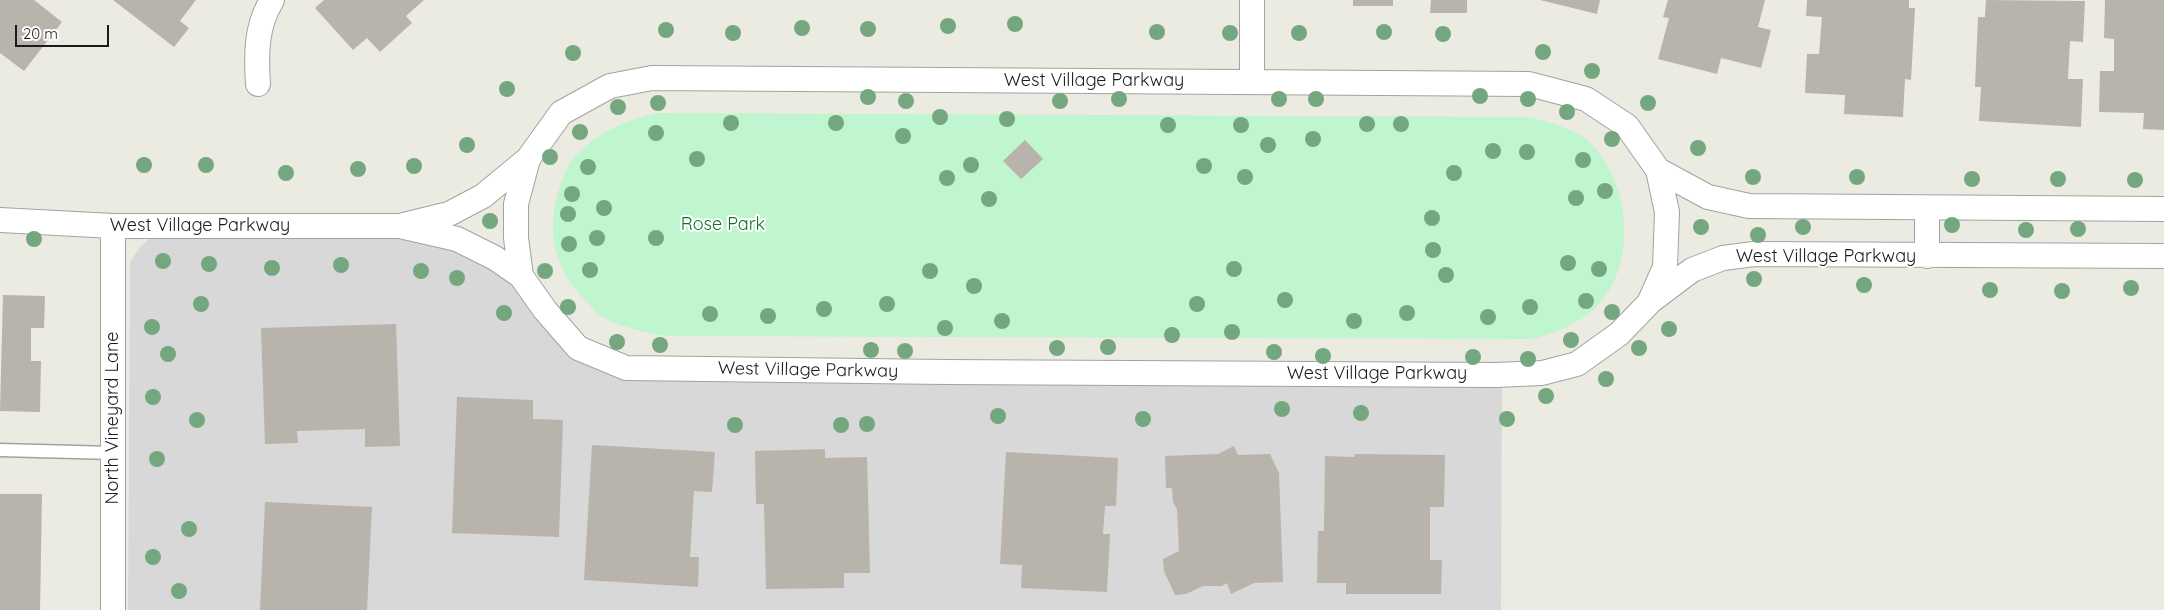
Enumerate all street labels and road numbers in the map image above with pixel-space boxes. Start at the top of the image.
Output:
street label: West Village Parkway [1004,70,1184,92]
street label: West Village Parkway [110,215,290,237]
street label: West Village Parkway [1736,246,1916,268]
street label: North Vineyard Lane [102,332,124,504]
street label: West Village Parkway [718,358,898,382]
street label: West Village Parkway [1287,363,1467,385]

